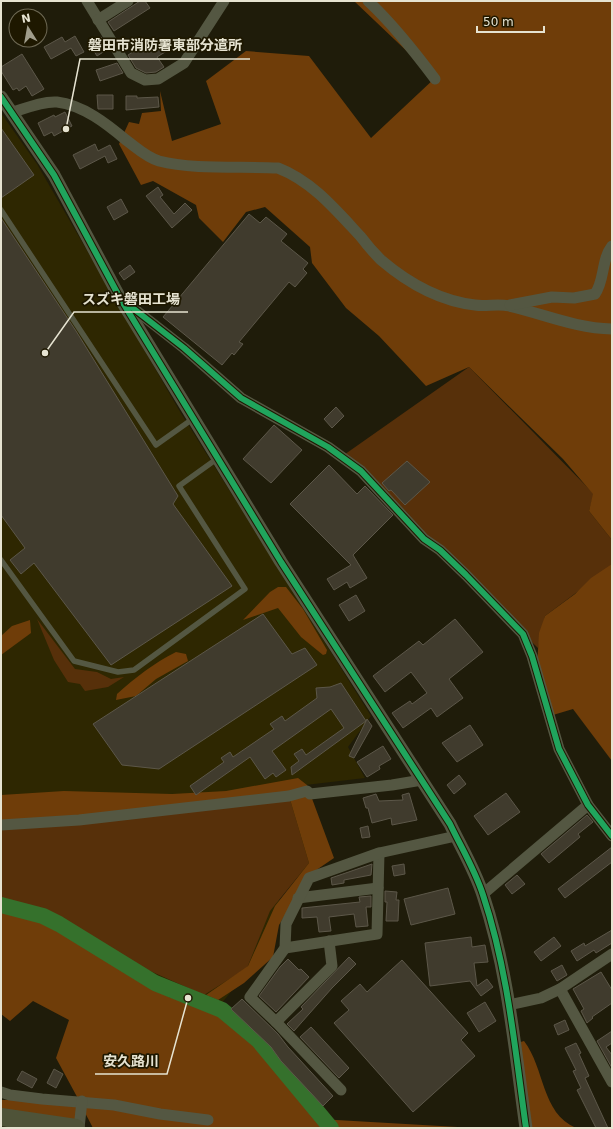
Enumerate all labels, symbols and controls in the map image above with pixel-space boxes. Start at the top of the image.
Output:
north arrow [8,8,48,48]
scale bar [477,8,544,34]
text: N [20,11,32,26]
text: 50 m [483,15,514,29]
callout: 磐田市消防署東部分遣所 [80,33,250,59]
text: 磐田市消防署東部分遣所 [88,37,242,53]
callout: スズキ磐田工場 [74,286,188,312]
text: スズキ磐田工場 [82,291,180,307]
callout: 安久路川 [95,1048,167,1074]
text: 安久路川 [103,1053,159,1069]

